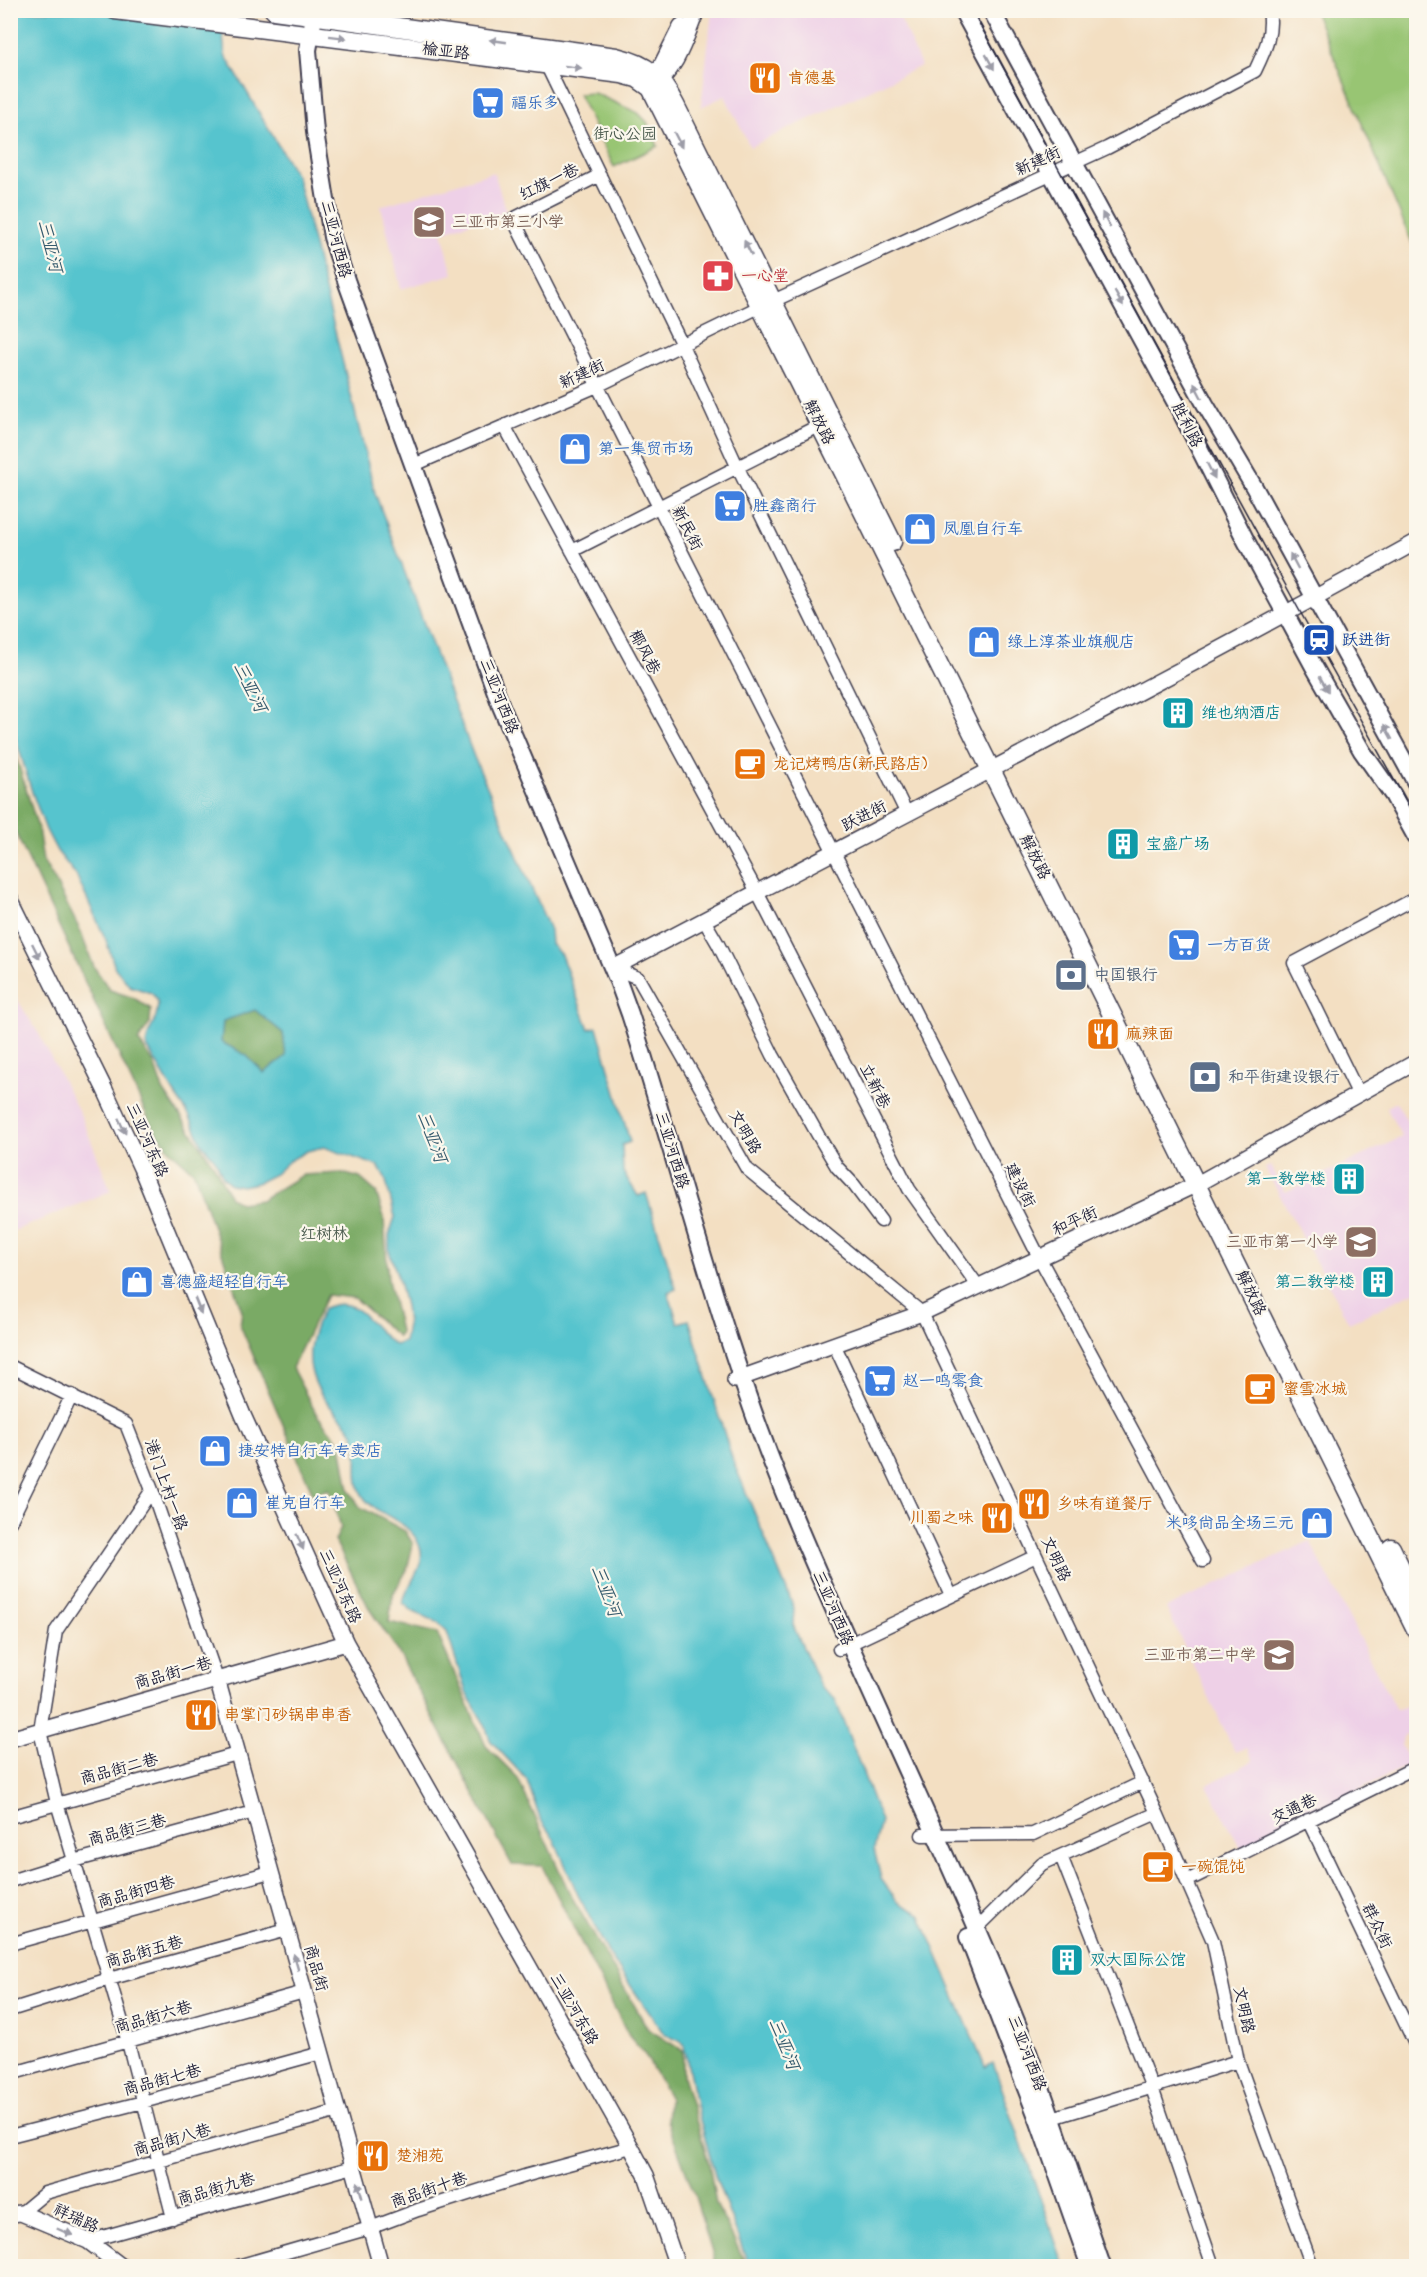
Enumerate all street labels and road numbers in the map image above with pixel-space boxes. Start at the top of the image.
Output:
street label: 榆亚路 [421,37,471,65]
street label: 新建街 [1012,141,1064,181]
street label: 红旗一巷 [515,158,583,206]
street label: 三亚河西路 [316,198,356,280]
street label: 新建街 [556,354,608,394]
street label: 解放路 [798,396,840,448]
street label: 胜利路 [1166,399,1208,451]
street label: 新民街 [666,502,708,554]
street label: 椰风巷 [624,626,666,678]
street label: 三亚河西路 [474,655,524,737]
street label: 跃进街 [838,795,890,837]
street label: 解放路 [1014,831,1056,883]
street label: 立新巷 [854,1060,896,1112]
street label: 三亚河东路 [121,1099,173,1181]
street label: 文明路 [723,1106,767,1158]
street label: 三亚河西路 [650,1109,694,1191]
street label: 建设街 [999,1159,1041,1211]
street label: 和平街 [1049,1201,1101,1241]
street label: 解放路 [1231,1267,1271,1319]
street label: 港门上村一路 [139,1436,193,1534]
street label: 文明路 [1036,1533,1076,1585]
street label: 三亚河东路 [314,1545,366,1627]
street label: 三亚河西路 [807,1567,859,1649]
street label: 商品街一巷 [132,1651,214,1695]
street label: 商品街二巷 [78,1748,160,1790]
street label: 交通巷 [1268,1789,1320,1829]
street label: 商品街三巷 [86,1809,168,1851]
street label: 商品街四巷 [95,1870,177,1914]
street label: 群众街 [1357,1900,1397,1952]
street label: 商品街五巷 [103,1930,185,1974]
street label: 商品街 [299,1942,333,1994]
street label: 三亚河东路 [544,1969,604,2049]
street label: 文明路 [1228,1984,1260,2036]
street label: 商品街六巷 [112,1995,194,2039]
street label: 三亚河西路 [1002,2012,1052,2094]
street label: 商品街七巷 [121,2059,203,2101]
street label: 商品街八巷 [131,2118,213,2162]
street label: 商品街九巷 [175,2167,257,2211]
street label: 商品街十巷 [388,2167,470,2213]
street label: 祥瑞路 [50,2198,102,2238]

